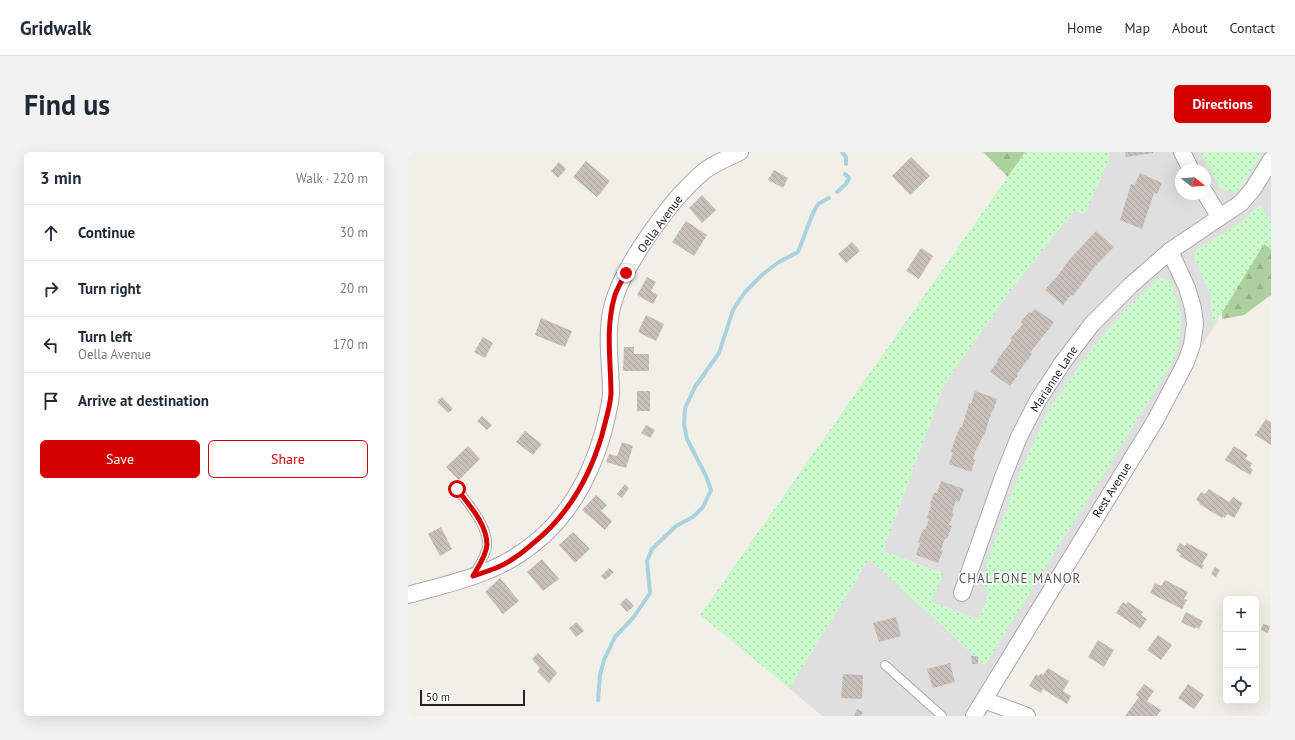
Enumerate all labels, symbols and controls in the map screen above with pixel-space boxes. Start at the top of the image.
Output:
text: Gridwalk [20,16,92,40]
text: Home [1067,19,1102,37]
text: Map [1124,19,1150,37]
text: About [1172,19,1208,37]
text: Contact [1230,19,1275,37]
button: Directions [1174,85,1271,123]
text: Find us [24,86,110,123]
north arrow [1175,164,1211,200]
text: 3 min [40,167,81,189]
text: Walk · 220 m [296,170,368,187]
street label: Oella Avenue [634,192,686,255]
icon: ahead [40,222,62,244]
text: Continue [78,223,135,242]
text: 30 m [340,224,368,241]
route end [617,264,635,282]
icon: right [40,278,62,300]
text: Turn right [78,279,141,298]
text: 20 m [340,280,368,297]
text: Turn left [78,327,132,346]
icon: left [40,334,62,356]
text: 170 m [333,336,368,353]
street label: Marianne Lane [1027,343,1080,415]
text: Oella Avenue [78,346,151,363]
icon: arrive [40,390,62,412]
text: Arrive at destination [78,391,209,410]
button: Save [40,440,200,478]
button: Share [208,440,368,478]
street label: Rest Avenue [1089,459,1134,520]
route start [448,480,466,498]
district label: CHALFONE MANOR [959,570,1081,587]
map controls [1223,596,1259,704]
button: + [1223,596,1259,632]
button: − [1223,632,1259,668]
button: locate [1223,668,1259,704]
scale bar [420,688,525,707]
text: 50 m [426,690,450,704]

